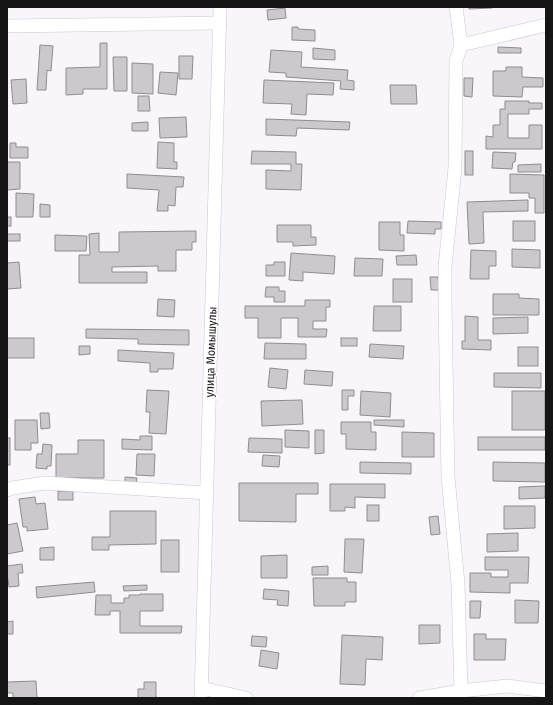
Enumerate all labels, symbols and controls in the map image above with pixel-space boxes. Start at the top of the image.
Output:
street label: улица Момышулы [202,306,220,398]

